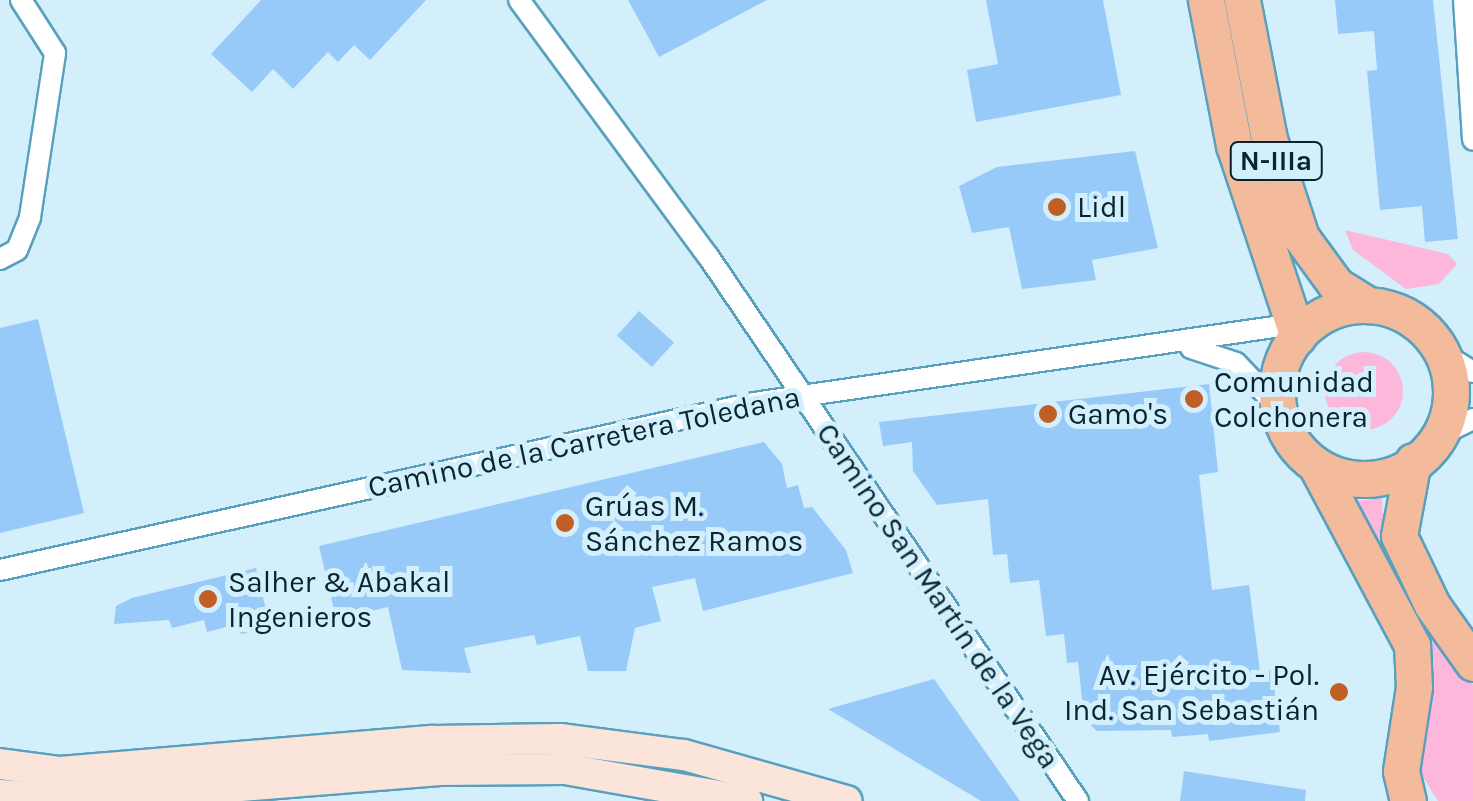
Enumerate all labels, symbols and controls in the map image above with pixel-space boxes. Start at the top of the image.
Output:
road number: N-IIIa [1228,138,1324,184]
place label: Lidl [1077,189,1126,225]
marker: Lidl [1046,196,1068,218]
place label: Comunidad Colchonera [1214,364,1374,434]
street label: Camino de la Carretera Toledana [365,379,803,505]
marker: Comunidad Colchonera [1183,388,1205,410]
place label: Gamo's [1068,396,1168,432]
marker: Gamo's [1037,403,1059,425]
street label: Camino San Martín de la Vega [809,417,1067,775]
place label: Grúas M. Sánchez Ramos [585,488,803,558]
marker: Grúas M. Sánchez Ramos [554,512,576,534]
place label: Salher & Abakal Ingenieros [228,564,450,634]
marker: Salher & Abakal Ingenieros [197,588,219,610]
place label: Av. Ejército - Pol. Ind. San Sebastián [1064,657,1319,728]
marker: Av. Ejército - Pol. Ind. San Sebastián [1328,681,1350,703]

